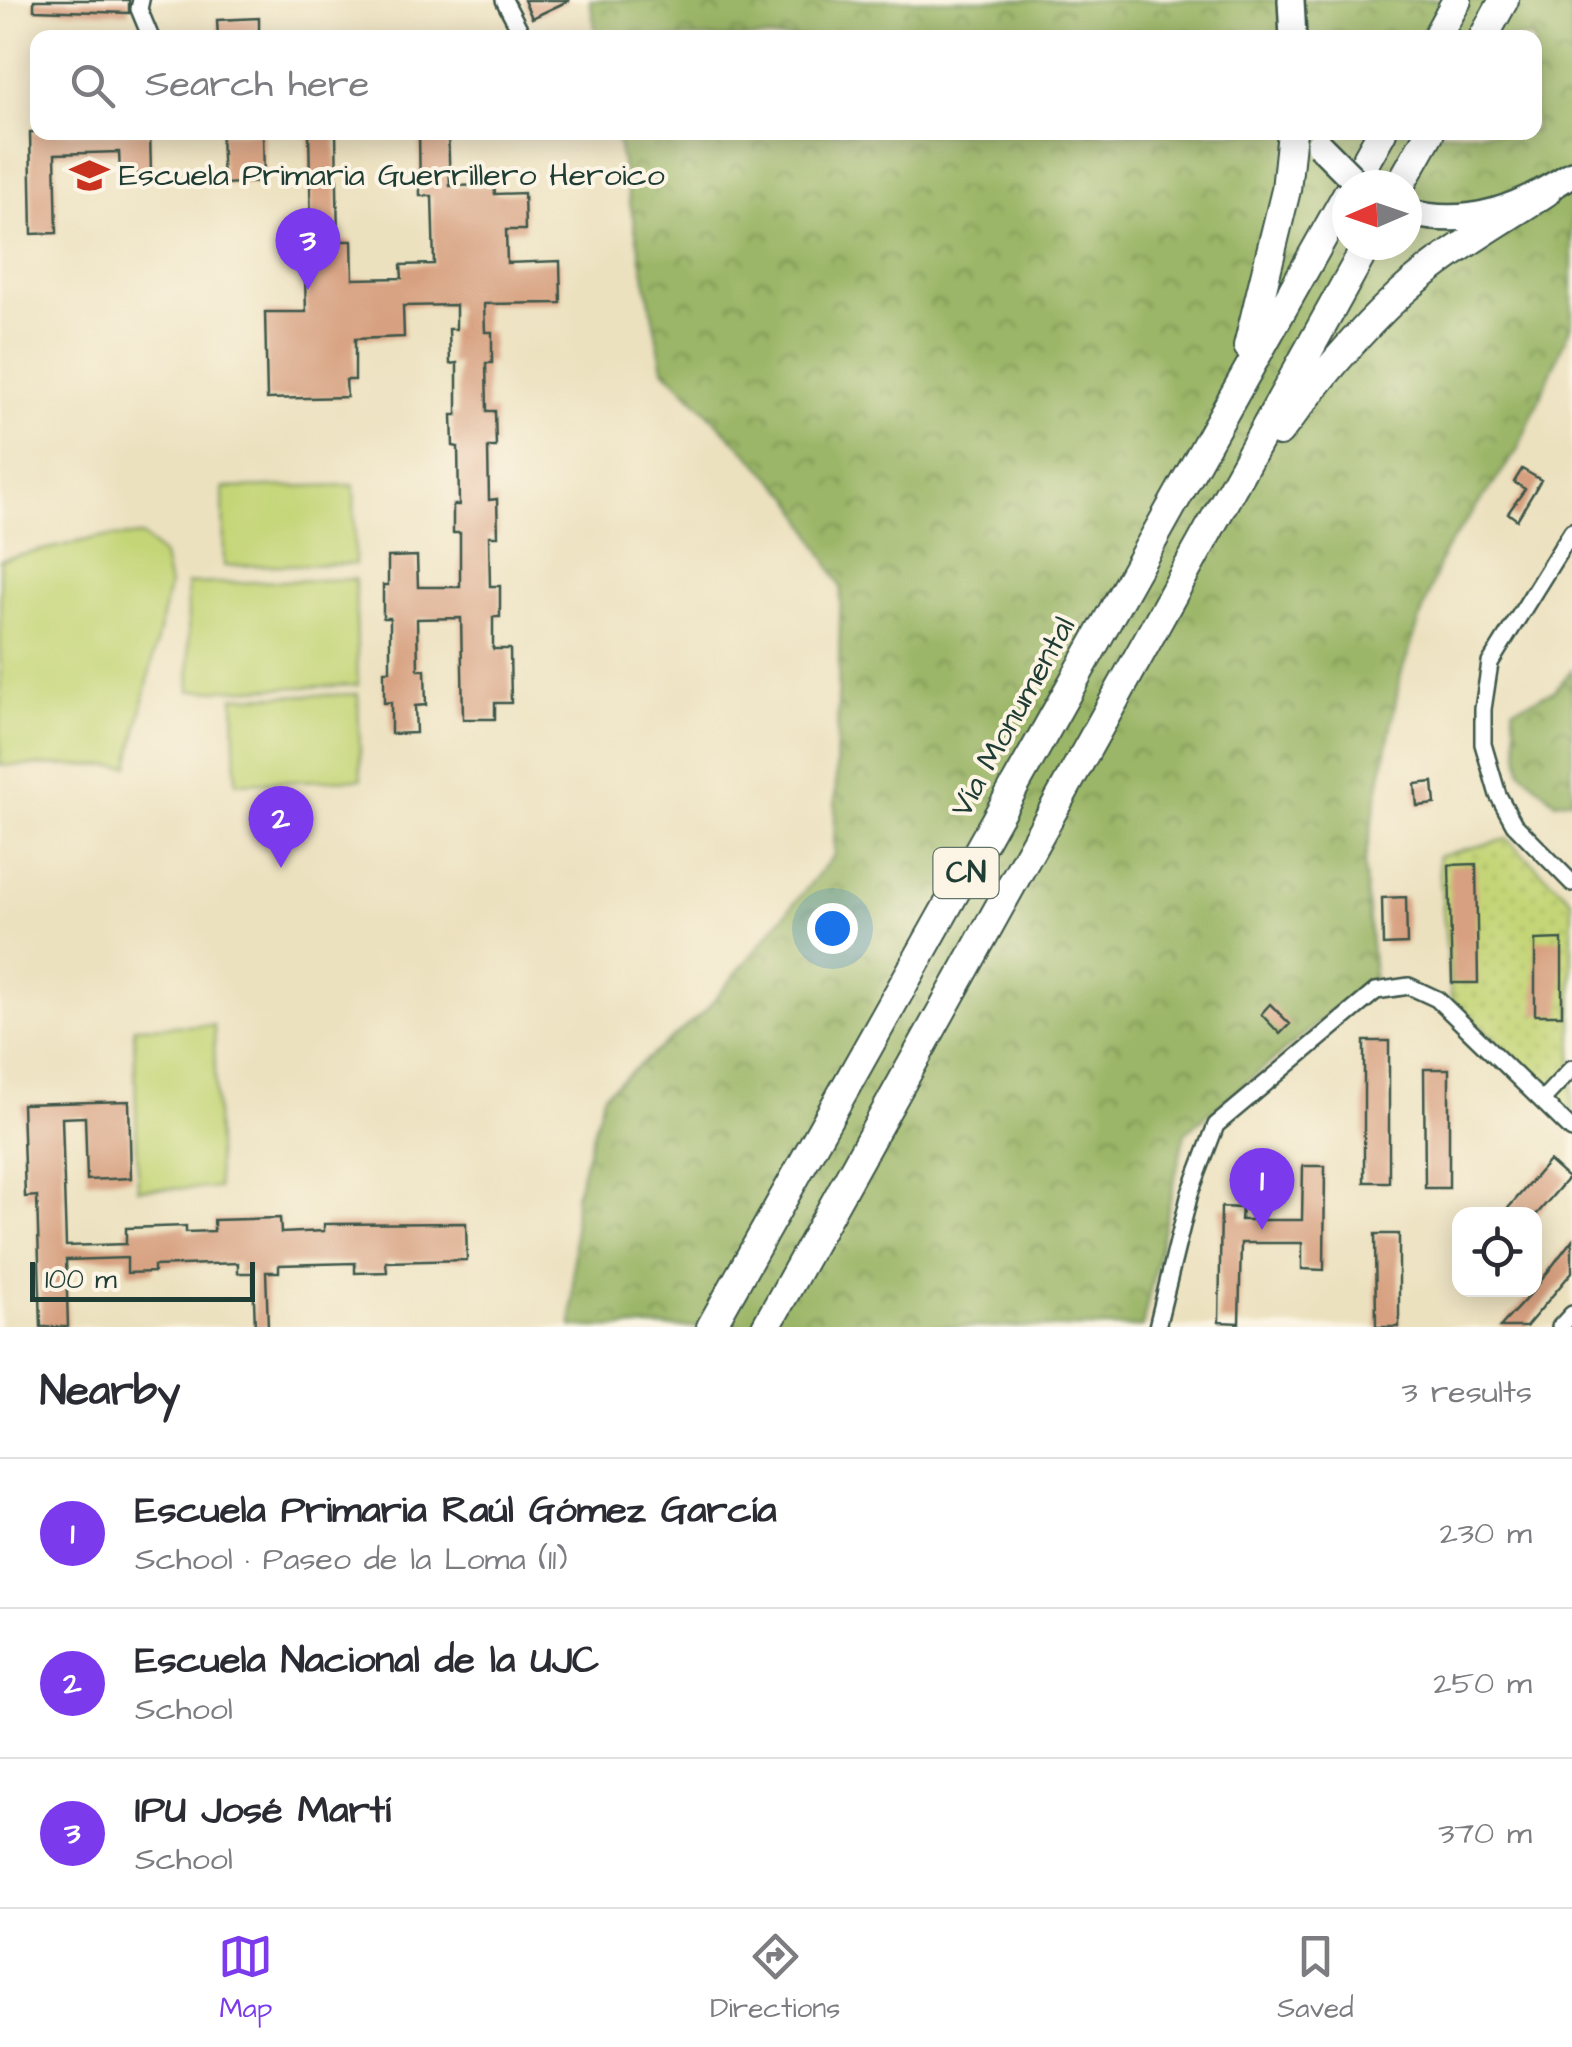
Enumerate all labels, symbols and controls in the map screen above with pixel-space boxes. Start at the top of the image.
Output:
search box [30,30,1542,140]
icon: search [65,58,120,113]
text: Search here [145,59,369,111]
place label: Escuela Primaria Guerrillero Heroico [119,153,665,198]
school or university icon: Escuela Primaria Guerrillero Heroico [68,154,110,196]
north arrow [1332,170,1422,260]
pin: 3 [276,208,340,290]
street label: Vía Monumental [939,608,1087,826]
pin: 2 [248,786,314,868]
road number: CN [934,848,998,898]
your location [807,903,858,954]
pin: 1 [1230,1148,1294,1230]
map controls [1452,1207,1542,1297]
button: locate [1452,1207,1542,1297]
scale bar [30,1257,255,1302]
text: 100 m [45,1260,117,1299]
text: Nearby [40,1363,180,1421]
text: 3 results [1402,1370,1532,1415]
text: Escuela Primaria Raúl Gómez García [135,1485,777,1537]
text: 1 [70,1511,75,1556]
text: 230 m [1440,1511,1532,1556]
text: School · Paseo de la Loma (11) [135,1537,567,1582]
text: Escuela Nacional de la UJC [135,1635,599,1687]
text: 2 [63,1661,82,1706]
text: 250 m [1433,1661,1532,1706]
text: School [135,1687,233,1732]
text: IPU José Martí [135,1785,391,1837]
text: 3 [64,1811,81,1856]
text: 370 m [1438,1811,1532,1856]
text: School [135,1837,233,1882]
tab: Map [218,1929,273,2028]
tab: Directions [710,1929,840,2028]
tab: Saved [1277,1929,1354,2028]

